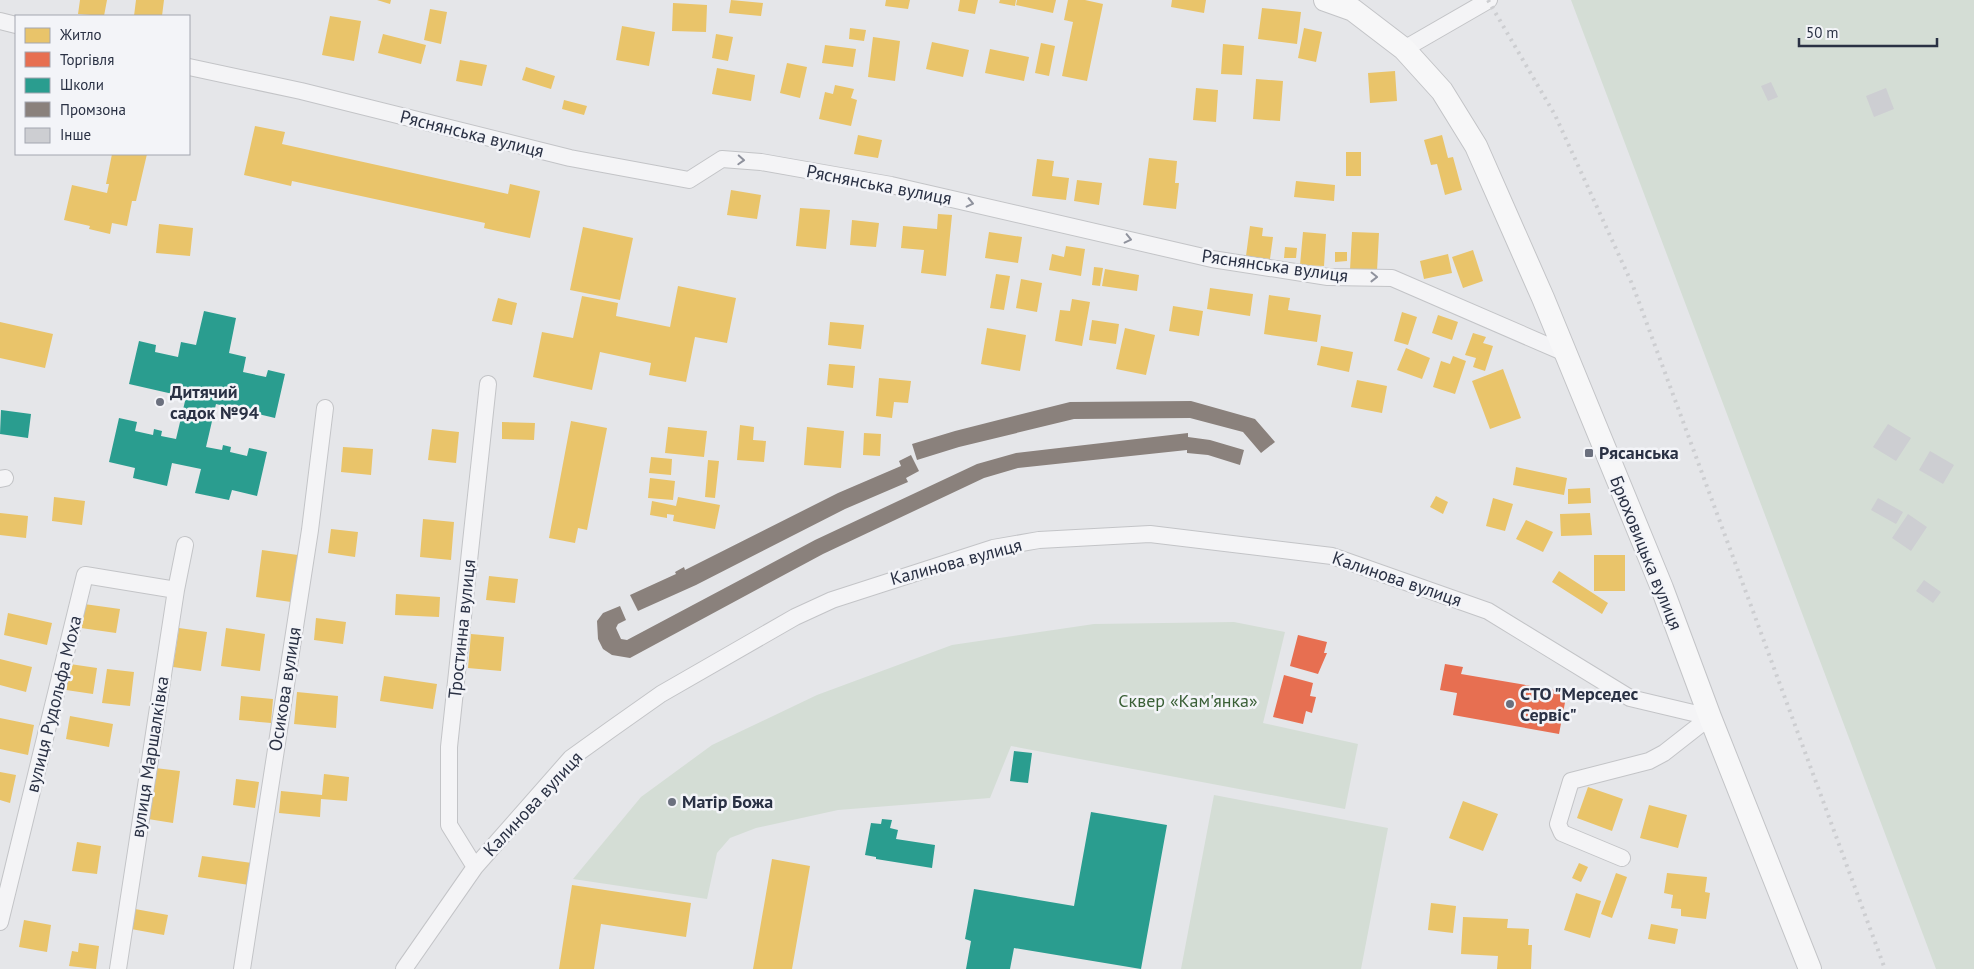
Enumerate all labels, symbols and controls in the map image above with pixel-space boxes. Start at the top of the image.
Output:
legend [15,15,190,155]
scale bar [1799,15,1936,47]
text: 50 m [1806,23,1839,42]
text: Житло [59,25,102,44]
text: Торгівля [60,50,114,69]
text: Школи [60,75,104,94]
text: Промзона [60,100,126,119]
street label: Ряснянська вулиця [398,104,547,163]
text: Інше [60,125,91,144]
one-way arrow [738,155,746,166]
street label: Ряснянська вулиця [804,159,954,210]
one-way arrow [965,197,974,208]
one-way arrow [1123,233,1132,244]
street label: Ряснянська вулиця [1200,244,1350,287]
one-way arrow [1371,272,1379,283]
place label: Дитячий садок №94 [170,380,259,424]
marker: Дитячий садок №94 [154,396,166,408]
place label: Рясанська [1599,441,1679,464]
marker: Рясанська [1583,447,1595,459]
street label: Брюховицька вулиця [1605,472,1688,633]
street label: Калинова вулиця [888,533,1024,590]
street label: Калинова вулиця [1329,546,1465,611]
street label: Тростинна вулиця [443,558,480,700]
street label: вулиця Рудольфа Моха [20,613,87,795]
street label: Осикова вулиця [263,625,306,753]
street label: вулиця Маршалківка [125,674,174,839]
place label: СТО "Мерседес Сервіс" [1520,682,1639,726]
park label: Сквер «Кам'янка» [1118,689,1258,712]
marker: СТО "Мерседес Сервіс" [1504,698,1516,710]
street label: Калинова вулиця [478,746,587,861]
place label: Матір Божа [682,790,773,813]
marker: Матір Божа [666,796,678,808]

